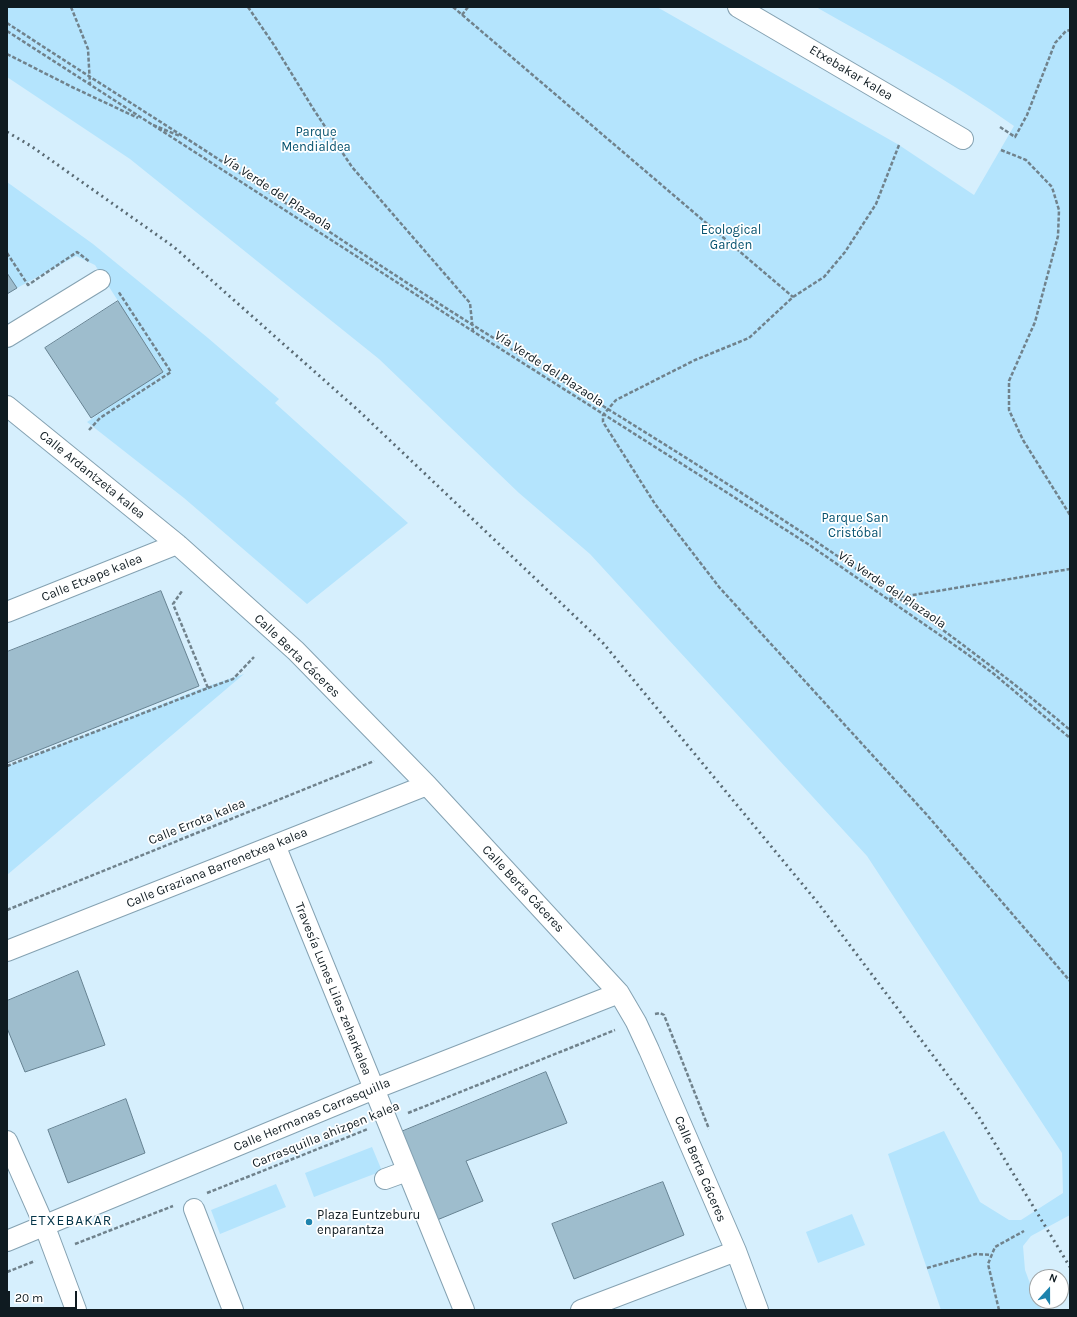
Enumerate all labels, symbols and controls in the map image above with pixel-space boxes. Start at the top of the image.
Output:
street label: Etxebakar kalea [806,42,896,104]
park label: Parque Mendialdea [281,124,351,155]
street label: Vía Verde del Plazaola [219,152,335,234]
park label: Ecological Garden [701,222,761,253]
street label: Vía Verde del Plazaola [491,328,607,410]
street label: Calle Ardantzeta kalea [36,427,148,523]
park label: Parque San Cristóbal [821,510,889,541]
street label: Vía Verde del Plazaola [835,548,949,632]
street label: Calle Etxape kalea [39,551,145,605]
street label: Calle Berta Cáceres [251,611,343,701]
street label: Calle Errota kalea [146,795,248,849]
street label: Calle Graziana Barrenetxea kalea [124,824,310,912]
street label: Calle Berta Cáceres [479,842,567,936]
street label: Travesía Lunes Lilas zeharkalea [291,900,375,1078]
street label: Calle Hermanas Carrasquilla [231,1075,393,1155]
street label: Carrasquilla ahizpen kalea [250,1098,402,1172]
street label: Calle Berta Cáceres [671,1114,729,1224]
place label: Plaza Euntzeburu enparantza [317,1207,420,1238]
district label: ETXEBAKAR [30,1213,112,1229]
marker: Plaza Euntzeburu enparantza [304,1217,314,1227]
north arrow [1029,1269,1069,1309]
text: N [1047,1271,1059,1286]
scale bar [10,1283,79,1309]
text: 20 m [15,1291,43,1305]

